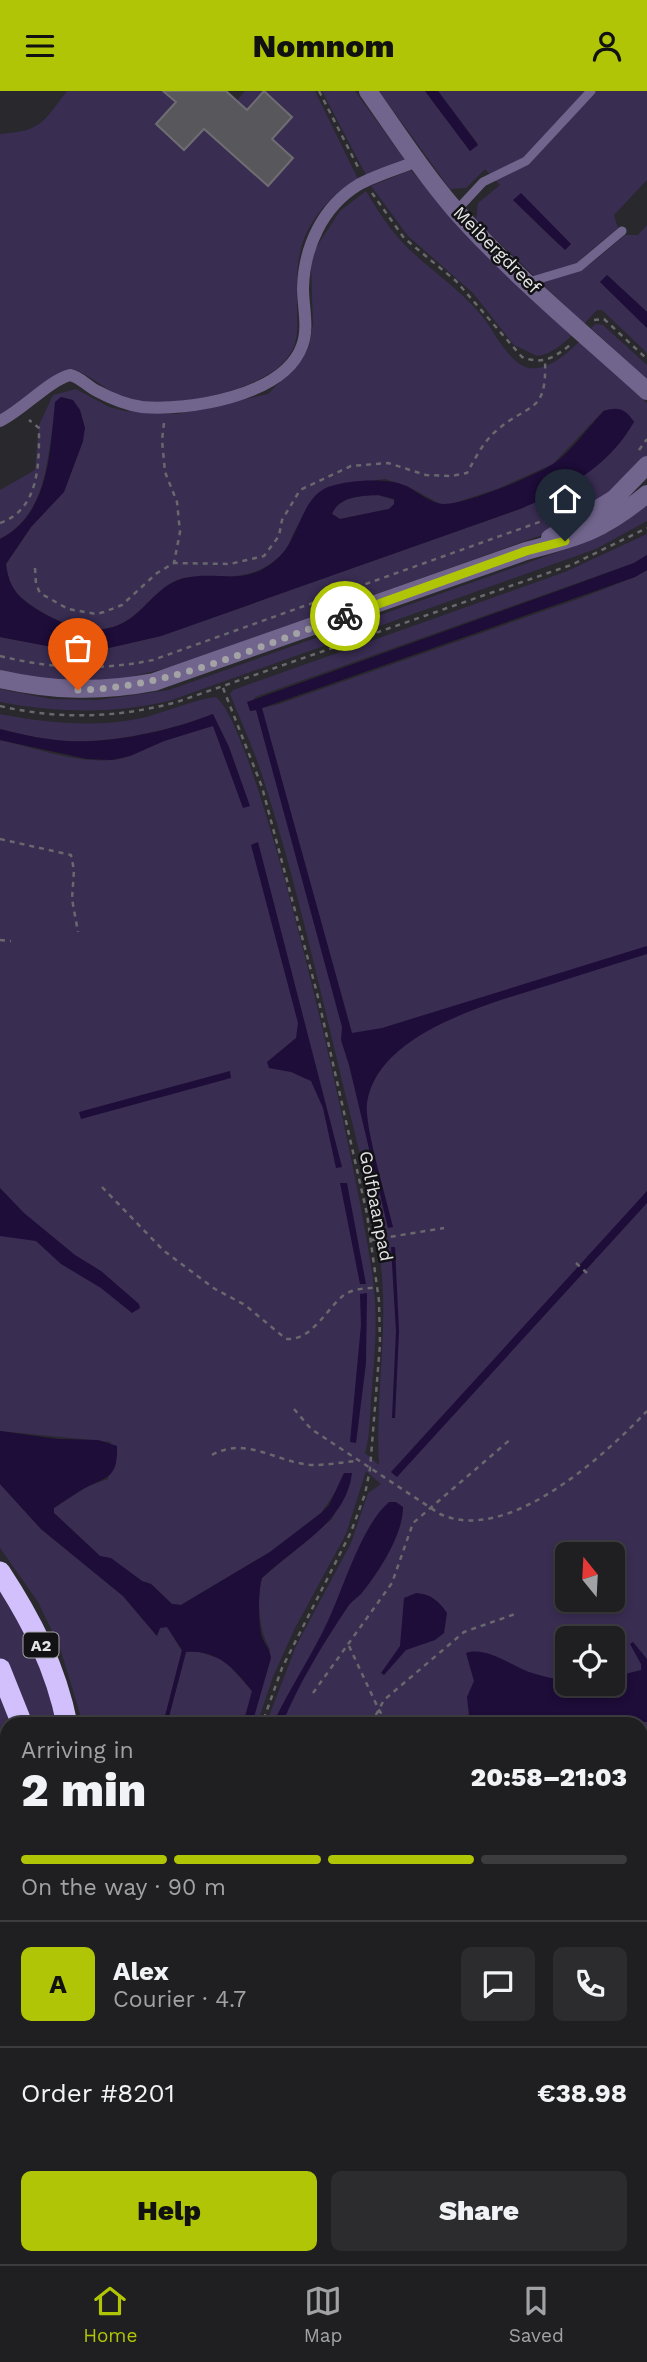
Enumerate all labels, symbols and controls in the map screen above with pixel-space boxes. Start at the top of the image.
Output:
icon: menu [21,27,59,65]
text: Nomnom [253,27,394,65]
icon: person [588,27,626,65]
street label: Meibergdreef [449,202,545,298]
pin [535,469,595,541]
icon: home [546,480,584,518]
courier [310,581,380,651]
icon: bike [326,597,364,635]
pin [48,618,108,690]
icon: bag [59,629,97,667]
street label: Golfbaanpad [355,1149,397,1263]
north arrow [555,1542,625,1612]
map controls [555,1542,625,1696]
button: locate [555,1626,625,1696]
road number: A2 [23,1633,58,1657]
text: Arriving in [21,1737,134,1764]
text: 20:58–21:03 [471,1762,627,1792]
text: 2 min [21,1763,146,1817]
text: On the way · 90 m [21,1874,226,1901]
button: chat [461,1947,535,2021]
button: phone [553,1947,627,2021]
text: Alex [113,1956,169,1986]
text: A [49,1969,67,1999]
text: Courier · 4.7 [113,1986,246,2013]
text: Order #8201 [21,2078,175,2108]
text: €38.98 [537,2078,627,2108]
button: Help [21,2171,317,2251]
button: Share [331,2171,627,2251]
tab: Home [83,2282,137,2347]
tab: Map [304,2282,342,2347]
tab: Saved [509,2282,564,2347]

